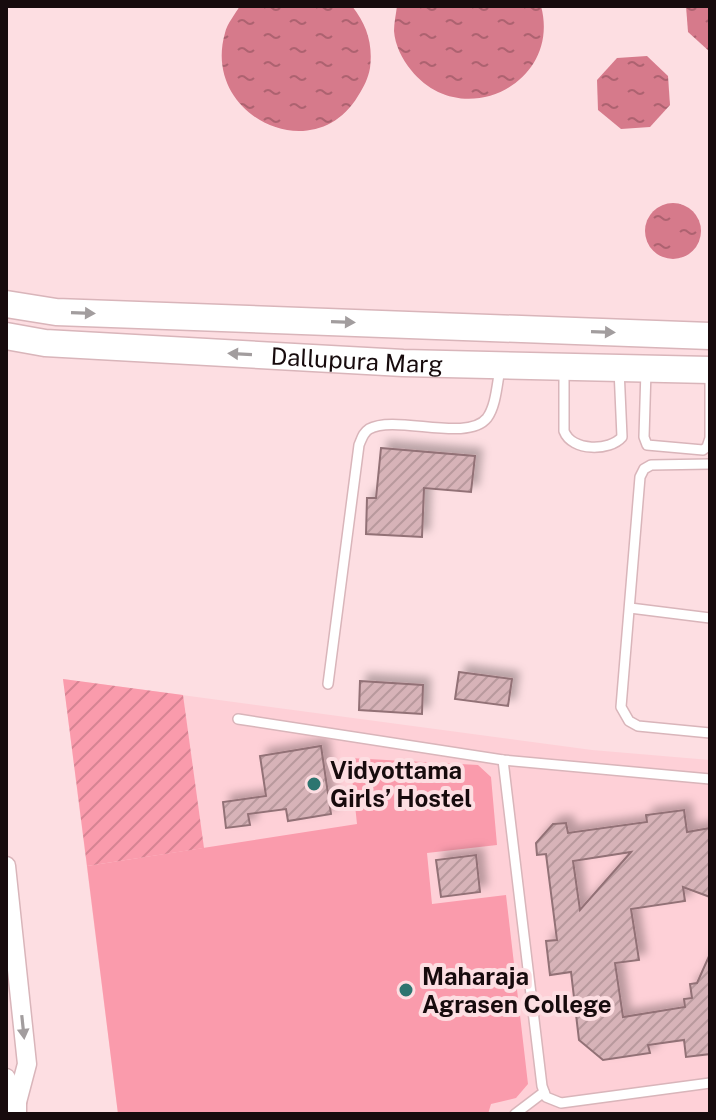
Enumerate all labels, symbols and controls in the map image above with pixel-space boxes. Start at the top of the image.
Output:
one-way arrow [71,306,96,319]
one-way arrow [331,316,356,329]
one-way arrow [591,325,616,338]
street label: Dallupura Marg [270,342,443,378]
one-way arrow [227,347,252,360]
place label: Vidyottama Girls’ Hostel [330,756,472,812]
marker: Vidyottama Girls’ Hostel [305,775,323,793]
place label: Maharaja Agrasen College [422,962,612,1018]
marker: Maharaja Agrasen College [397,981,415,999]
one-way arrow [17,1015,30,1040]

